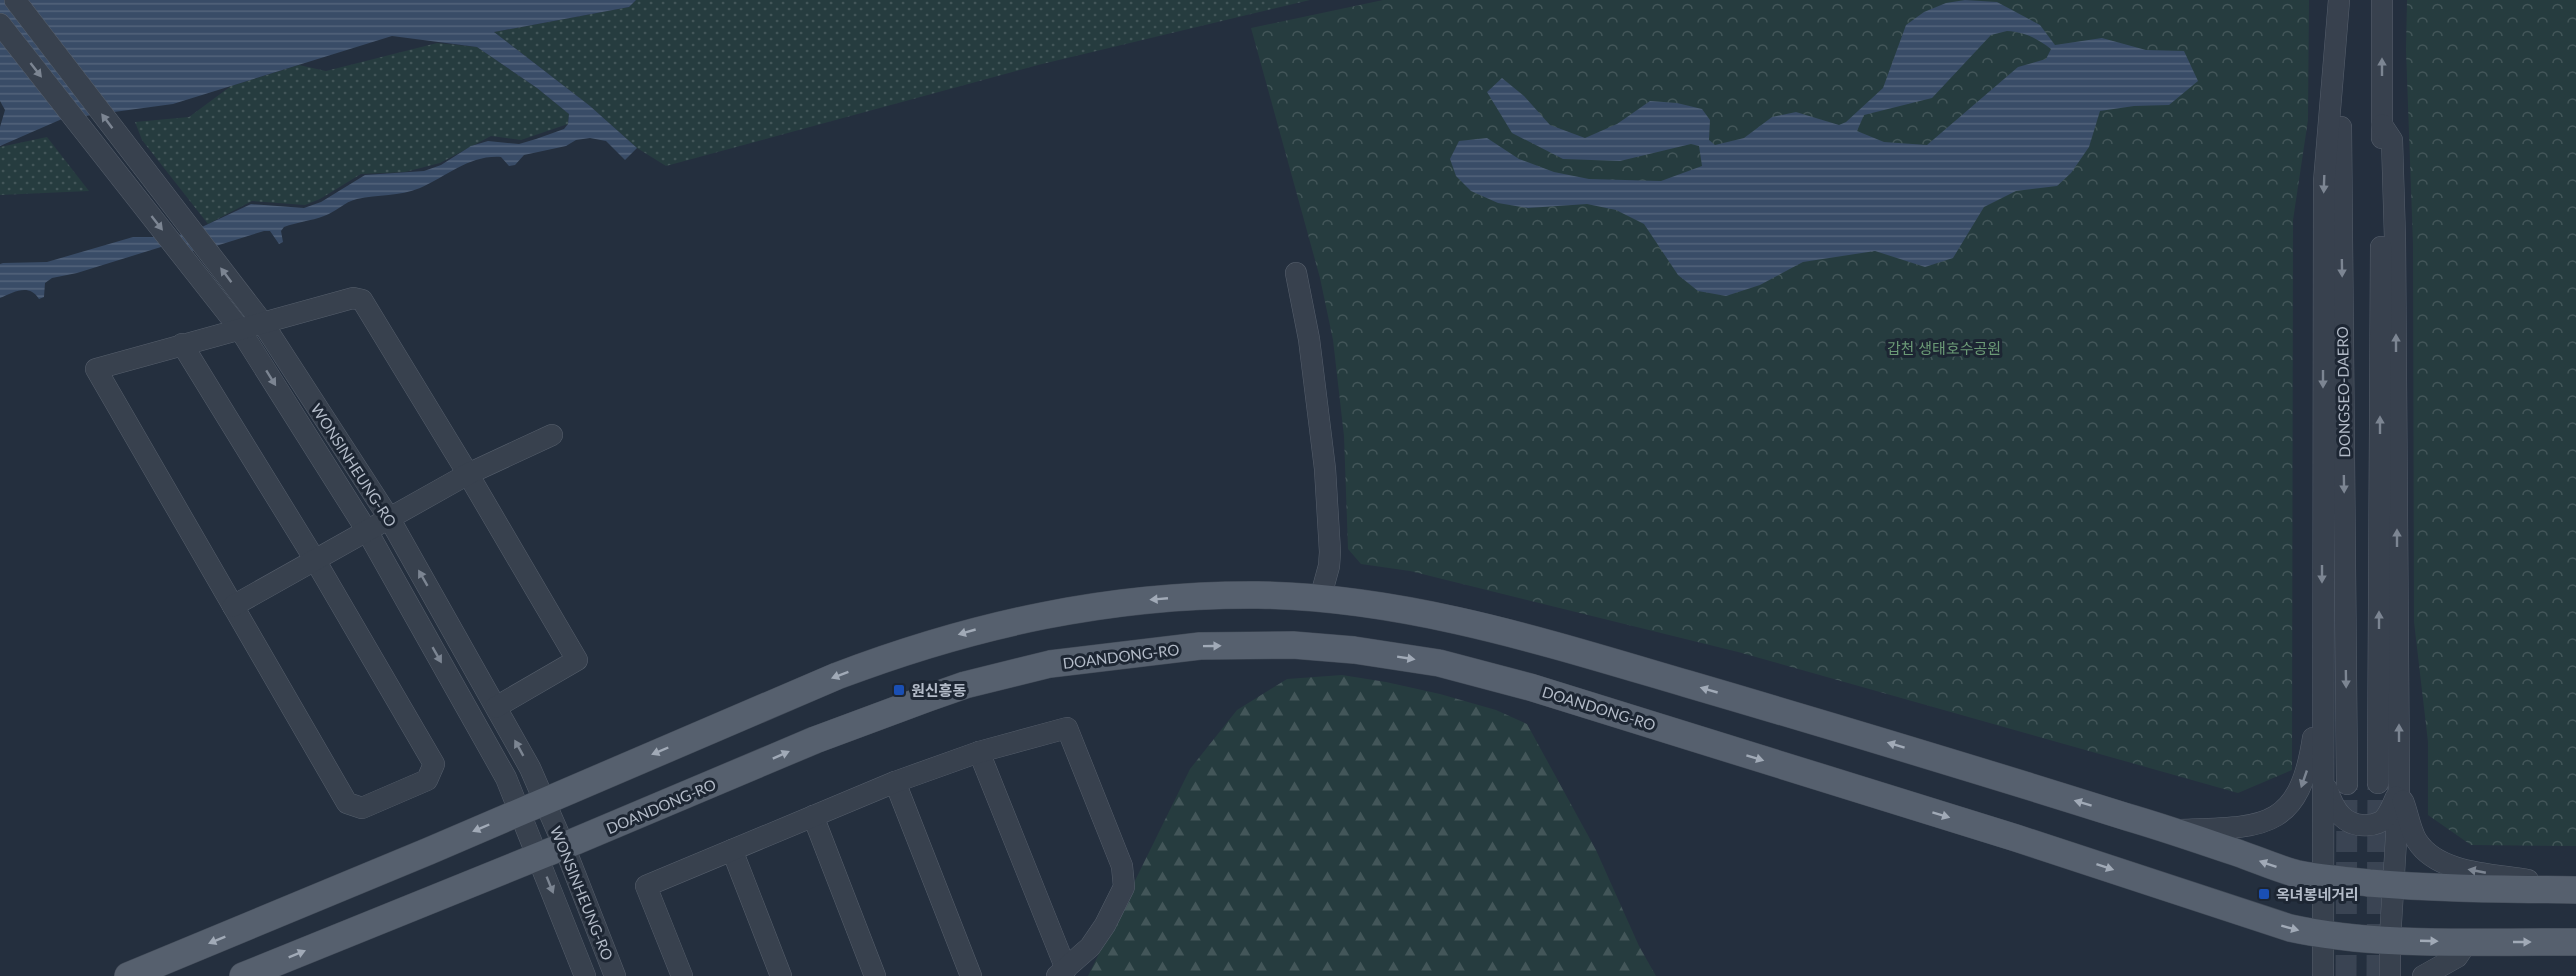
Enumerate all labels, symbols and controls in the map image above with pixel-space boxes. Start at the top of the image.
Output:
one-way arrow [2377,57,2387,76]
one-way arrow [30,62,43,78]
one-way arrow [102,113,114,128]
one-way arrow [2320,174,2329,193]
one-way arrow [150,216,162,231]
one-way arrow [2337,258,2347,277]
one-way arrow [220,268,232,284]
street label: DONGSEO-DAERO [2333,326,2353,458]
one-way arrow [2391,333,2401,352]
park label: 갑천 생태호수공원 [1887,339,2001,357]
one-way arrow [2318,369,2328,388]
one-way arrow [265,370,276,386]
street label: WONSINHEUNG-RO [307,400,401,530]
one-way arrow [2375,415,2385,434]
one-way arrow [2339,474,2349,493]
one-way arrow [2392,528,2402,547]
one-way arrow [2317,564,2327,583]
one-way arrow [418,569,428,586]
one-way arrow [1149,594,1168,604]
one-way arrow [2374,610,2384,629]
one-way arrow [958,628,976,638]
street label: DOANDONG-RO [1062,640,1180,672]
one-way arrow [1203,641,1222,651]
one-way arrow [432,647,443,663]
one-way arrow [1397,654,1416,663]
one-way arrow [2341,669,2351,688]
one-way arrow [831,671,849,680]
place label: 원신흥동 [911,681,966,699]
street label: DOANDONG-RO [1540,682,1658,734]
marker: 원신흥동 [892,683,906,697]
one-way arrow [1700,685,1718,694]
one-way arrow [2394,723,2404,742]
one-way arrow [514,739,524,756]
one-way arrow [1887,740,1905,749]
one-way arrow [652,746,669,755]
one-way arrow [772,749,790,759]
one-way arrow [1746,753,1764,763]
one-way arrow [2298,770,2308,788]
street label: DOANDONG-RO [603,775,719,837]
one-way arrow [2074,798,2092,807]
one-way arrow [1933,811,1951,820]
street label: WONSINHEUNG-RO [547,823,617,963]
one-way arrow [473,824,490,833]
one-way arrow [2259,858,2277,868]
one-way arrow [2096,863,2114,873]
one-way arrow [2467,866,2486,875]
one-way arrow [546,876,555,894]
place label: 옥녀봉네거리 [2276,885,2359,903]
marker: 옥녀봉네거리 [2257,887,2271,901]
one-way arrow [2282,924,2300,933]
one-way arrow [207,935,225,945]
one-way arrow [2419,937,2438,946]
one-way arrow [2512,937,2531,947]
one-way arrow [288,949,306,958]

